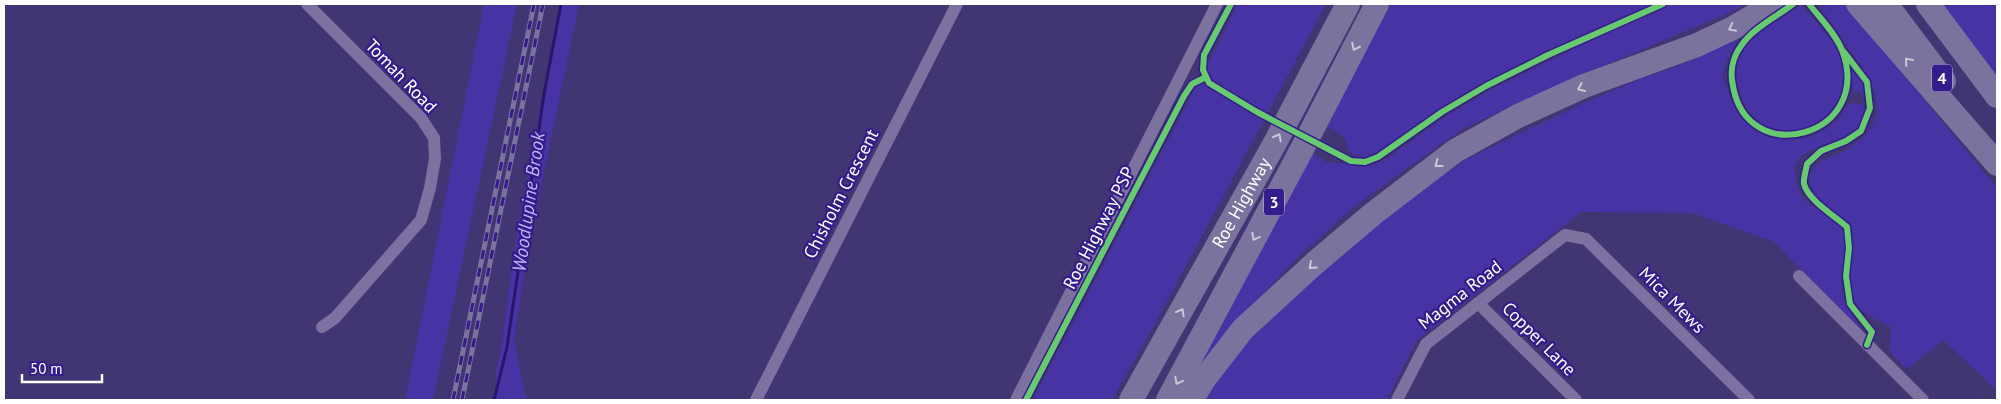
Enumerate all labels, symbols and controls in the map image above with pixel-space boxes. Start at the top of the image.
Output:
one-way arrow [1728,22,1737,32]
street label: Tomah Road [361,34,442,117]
one-way arrow [1351,42,1361,51]
one-way arrow [1905,58,1914,67]
road number: 4 [1932,64,1952,92]
one-way arrow [1577,81,1586,92]
street label: Chisholm Crescent [798,125,883,262]
water label: Woodlupine Brook [506,129,550,273]
one-way arrow [1272,134,1282,143]
street label: Roe Highway [1206,153,1276,252]
one-way arrow [1435,159,1444,167]
street label: Roe Highway PSP [1058,163,1139,293]
road number: 3 [1264,188,1284,216]
one-way arrow [1251,232,1261,241]
street label: Magma Road [1413,255,1506,334]
one-way arrow [1308,260,1317,269]
street label: Mica Mews [1634,261,1711,338]
street label: Copper Lane [1497,297,1581,381]
one-way arrow [1174,308,1184,317]
scale bar [22,352,102,384]
text: 50 m [30,359,63,378]
one-way arrow [1174,375,1184,384]

